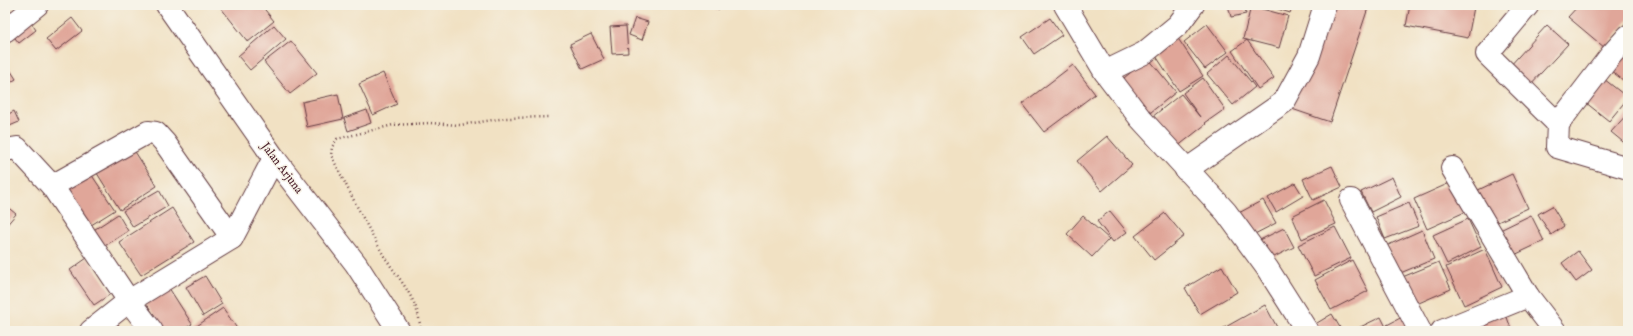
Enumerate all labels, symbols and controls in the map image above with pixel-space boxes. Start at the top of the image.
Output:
street label: Jalan Arjuna [256,138,307,198]

